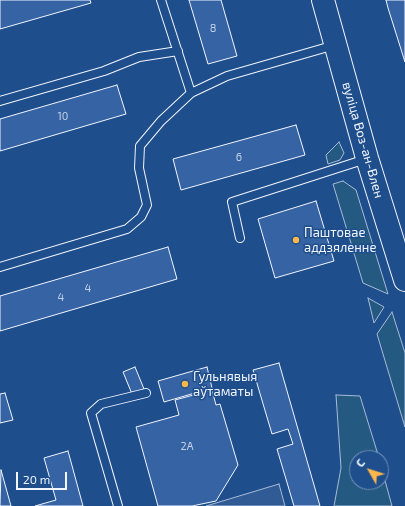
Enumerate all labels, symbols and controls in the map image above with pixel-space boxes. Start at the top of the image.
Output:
house number: 8 [210,21,216,35]
street label: вуліца Воз-ан-Влен [339,80,387,200]
house number: 10 [57,109,69,123]
house number: 6 [236,150,242,164]
place label: Паштовае аддзяленне [304,225,376,256]
marker: Паштовае аддзяленне [291,235,301,245]
house number: 4 [85,281,91,295]
house number: 4 [58,290,64,304]
place label: Гульнявыя аўтаматы [193,369,257,400]
marker: Гульнявыя аўтаматы [180,379,190,389]
house number: 2А [180,439,194,453]
north arrow [349,450,389,490]
text: С [353,456,367,469]
scale bar [18,464,69,490]
text: 20 m [23,472,50,486]

